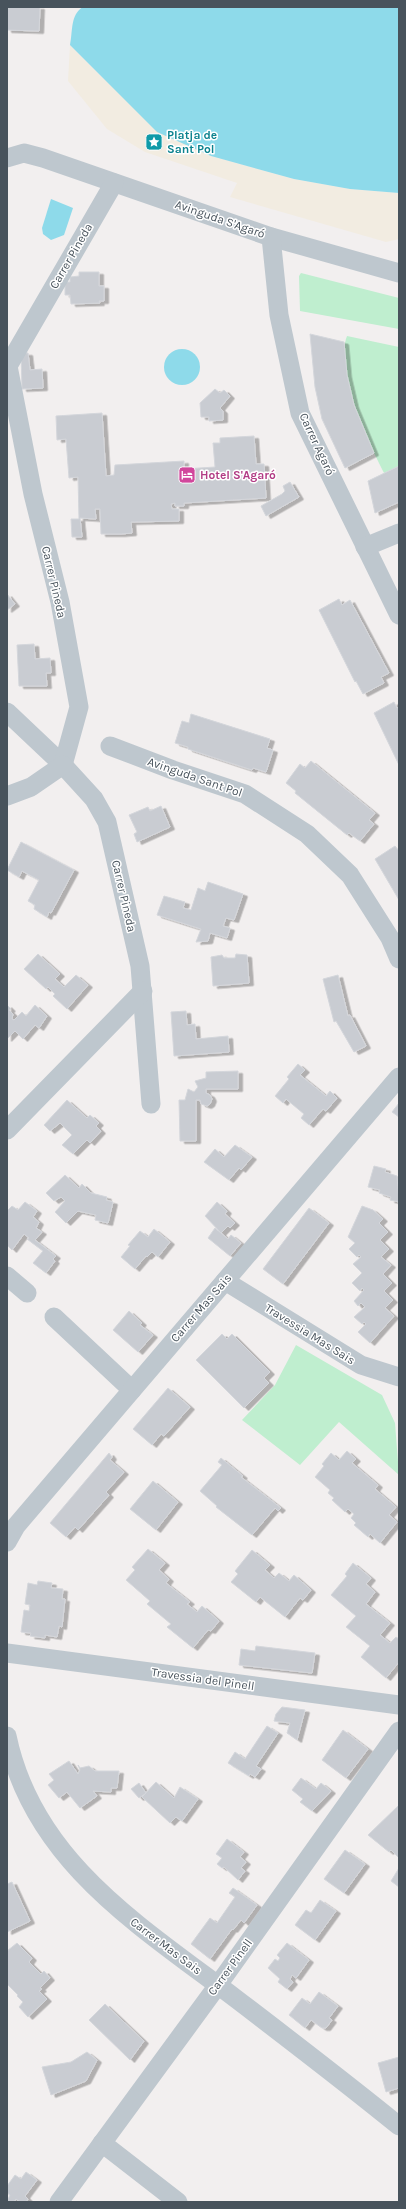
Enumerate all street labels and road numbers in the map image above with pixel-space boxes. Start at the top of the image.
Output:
street label: Avinguda S'Agaró [173,197,267,241]
street label: Carrer Pineda [47,221,95,291]
street label: Carrer Agaró [296,411,338,477]
street label: Carrer Pineda [39,545,69,619]
street label: Avinguda Sant Pol [146,754,244,800]
street label: Carrer Pineda [109,859,139,933]
street label: Carrer Mas Sais [168,1271,234,1345]
street label: Travessia Mas Sais [262,1301,358,1367]
street label: Travessia del Pinell [151,1665,255,1693]
street label: Carrer Mas Sais [128,1915,204,1977]
street label: Carrer Pinell [205,1936,255,1998]

